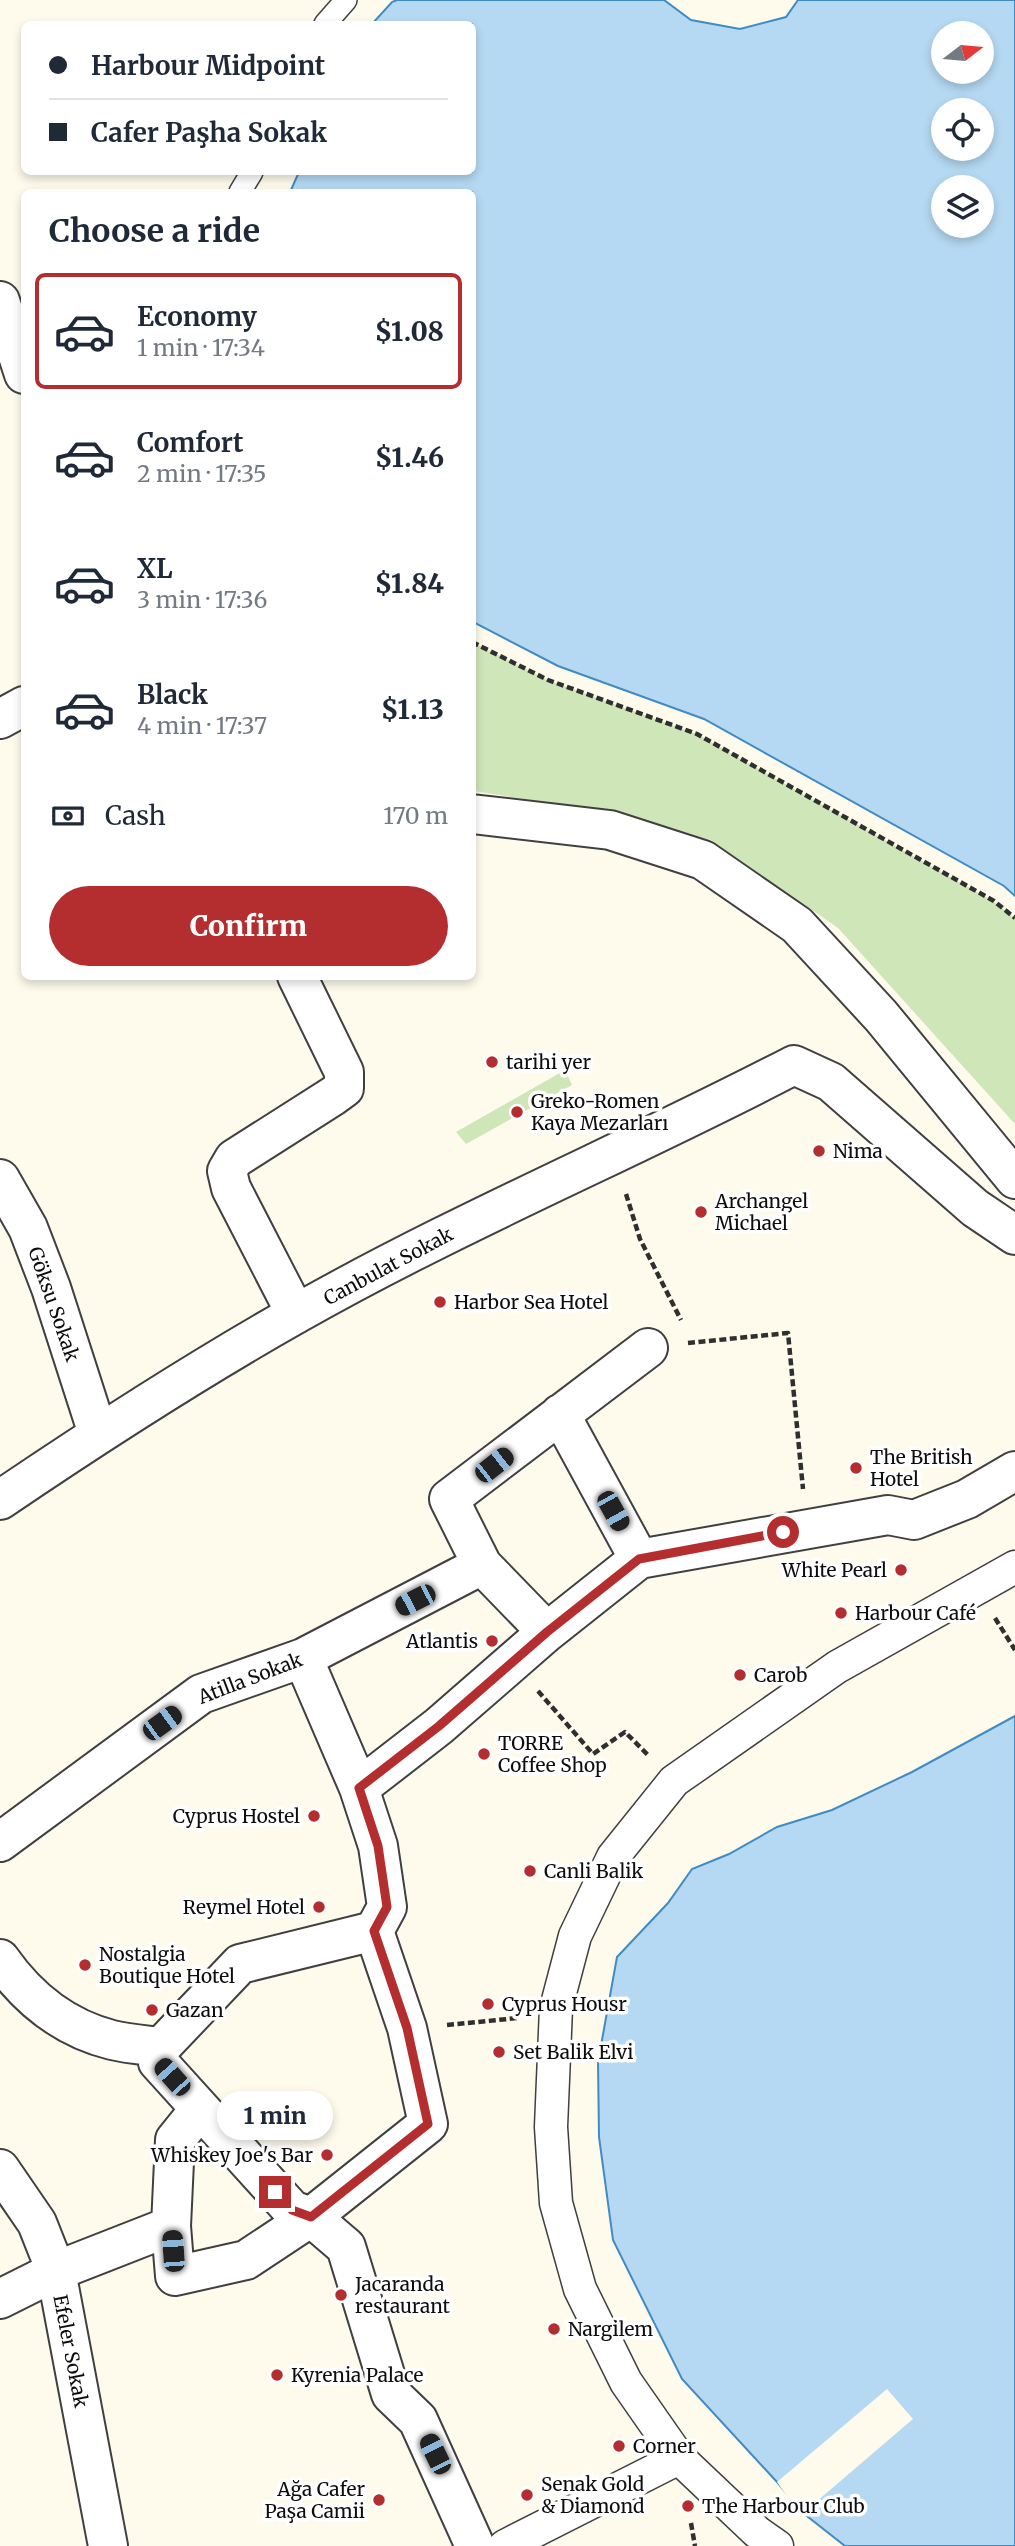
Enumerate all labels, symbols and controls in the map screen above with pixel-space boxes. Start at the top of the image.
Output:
north arrow [931,21,994,84]
map controls [931,21,994,238]
text: Harbour Midpoint [91,49,325,82]
button: locate [931,98,994,161]
text: Cafer Paşha Sokak [91,116,327,149]
button: layers [931,175,994,238]
text: Choose a ride [49,211,260,251]
icon: car [53,300,116,363]
text: Economy [137,300,257,333]
text: $1.08 [375,315,444,348]
text: 1 min · 17:34 [137,333,265,362]
icon: car [53,426,116,489]
text: Comfort [137,426,243,459]
text: $1.46 [375,441,444,474]
text: 2 min · 17:35 [137,459,266,488]
icon: car [53,552,116,615]
text: XL [137,552,173,585]
text: $1.84 [375,567,444,600]
text: 3 min · 17:36 [137,585,267,614]
icon: car [53,678,116,741]
text: Black [137,678,208,711]
text: $1.13 [381,693,444,726]
text: 4 min · 17:37 [137,711,267,740]
icon: cash [49,797,87,835]
text: Cash [105,799,166,832]
text: 170 m [383,801,448,830]
button: Confirm [49,886,448,966]
place label: tarihi yer [506,1050,591,1074]
marker: tarihi yer [484,1054,500,1070]
place label: Greko-Romen Kaya Mezarları [531,1089,668,1135]
marker: Greko-Romen Kaya Mezarları [509,1104,525,1120]
place label: Nima [833,1139,883,1163]
marker: Nima [811,1143,827,1159]
place label: Archangel Michael [714,1189,808,1235]
marker: Archangel Michael [693,1204,709,1220]
street label: Canbulat Sokak [319,1222,457,1310]
street label: Göksu Sokak [23,1244,85,1364]
place label: Harbor Sea Hotel [454,1290,609,1314]
marker: Harbor Sea Hotel [432,1294,448,1310]
car [471,1444,518,1486]
place label: The British Hotel [870,1445,973,1491]
marker: The British Hotel [848,1460,864,1476]
car [594,1488,633,1534]
route start [767,1516,799,1548]
place label: White Pearl [781,1558,887,1582]
marker: White Pearl [893,1562,909,1578]
car [392,1581,439,1619]
place label: Harbour Café [855,1601,976,1625]
marker: Harbour Café [833,1605,849,1621]
place label: Atlantis [405,1629,478,1653]
marker: Atlantis [484,1633,500,1649]
street label: Atilla Sokak [193,1647,306,1709]
place label: Carob [754,1663,807,1687]
marker: Carob [732,1667,748,1683]
car [139,1702,186,1744]
place label: TORRE Coffee Shop [498,1731,607,1777]
marker: TORRE Coffee Shop [476,1746,492,1762]
place label: Cyprus Hostel [173,1804,300,1828]
marker: Cyprus Hostel [306,1808,322,1824]
place label: Canli Balik [544,1859,643,1883]
marker: Canli Balik [522,1863,538,1879]
place label: Reymel Hotel [183,1895,305,1919]
marker: Reymel Hotel [311,1899,327,1915]
place label: Nostalgia Boutique Hotel [99,1942,235,1988]
marker: Nostalgia Boutique Hotel [77,1957,93,1973]
place label: Cyprus Housr [502,1992,627,2016]
marker: Cyprus Housr [480,1996,496,2012]
place label: Gazan [166,1998,224,2022]
marker: Gazan [144,2002,160,2018]
place label: Set Balik Elvi [513,2040,633,2064]
marker: Set Balik Elvi [491,2044,507,2060]
car [151,2054,194,2100]
callout: 1 min [217,2090,333,2140]
text: 1 min [243,2101,307,2130]
place label: Whiskey Joe's Bar [150,2143,313,2167]
marker: Whiskey Joe's Bar [319,2147,335,2163]
route end [259,2176,291,2208]
car [162,2229,185,2273]
place label: Jacaranda restaurant [354,2272,451,2318]
marker: Jacaranda restaurant [333,2287,349,2303]
street label: Efeler Sokak [48,2293,94,2409]
place label: Nargilem [568,2317,653,2341]
marker: Nargilem [546,2321,562,2337]
place label: Kyrenia Palace [291,2363,424,2387]
marker: Kyrenia Palace [269,2367,285,2383]
car [417,2431,454,2477]
place label: Corner [633,2434,696,2458]
marker: Corner [611,2438,627,2454]
place label: Senak Gold & Diamond [541,2472,644,2518]
place label: Ağa Cafer Paşa Camii [265,2477,365,2523]
marker: Senak Gold & Diamond [519,2487,535,2503]
marker: Ağa Cafer Paşa Camii [371,2492,387,2508]
place label: The Harbour Club [702,2494,865,2518]
marker: The Harbour Club [680,2498,696,2514]

